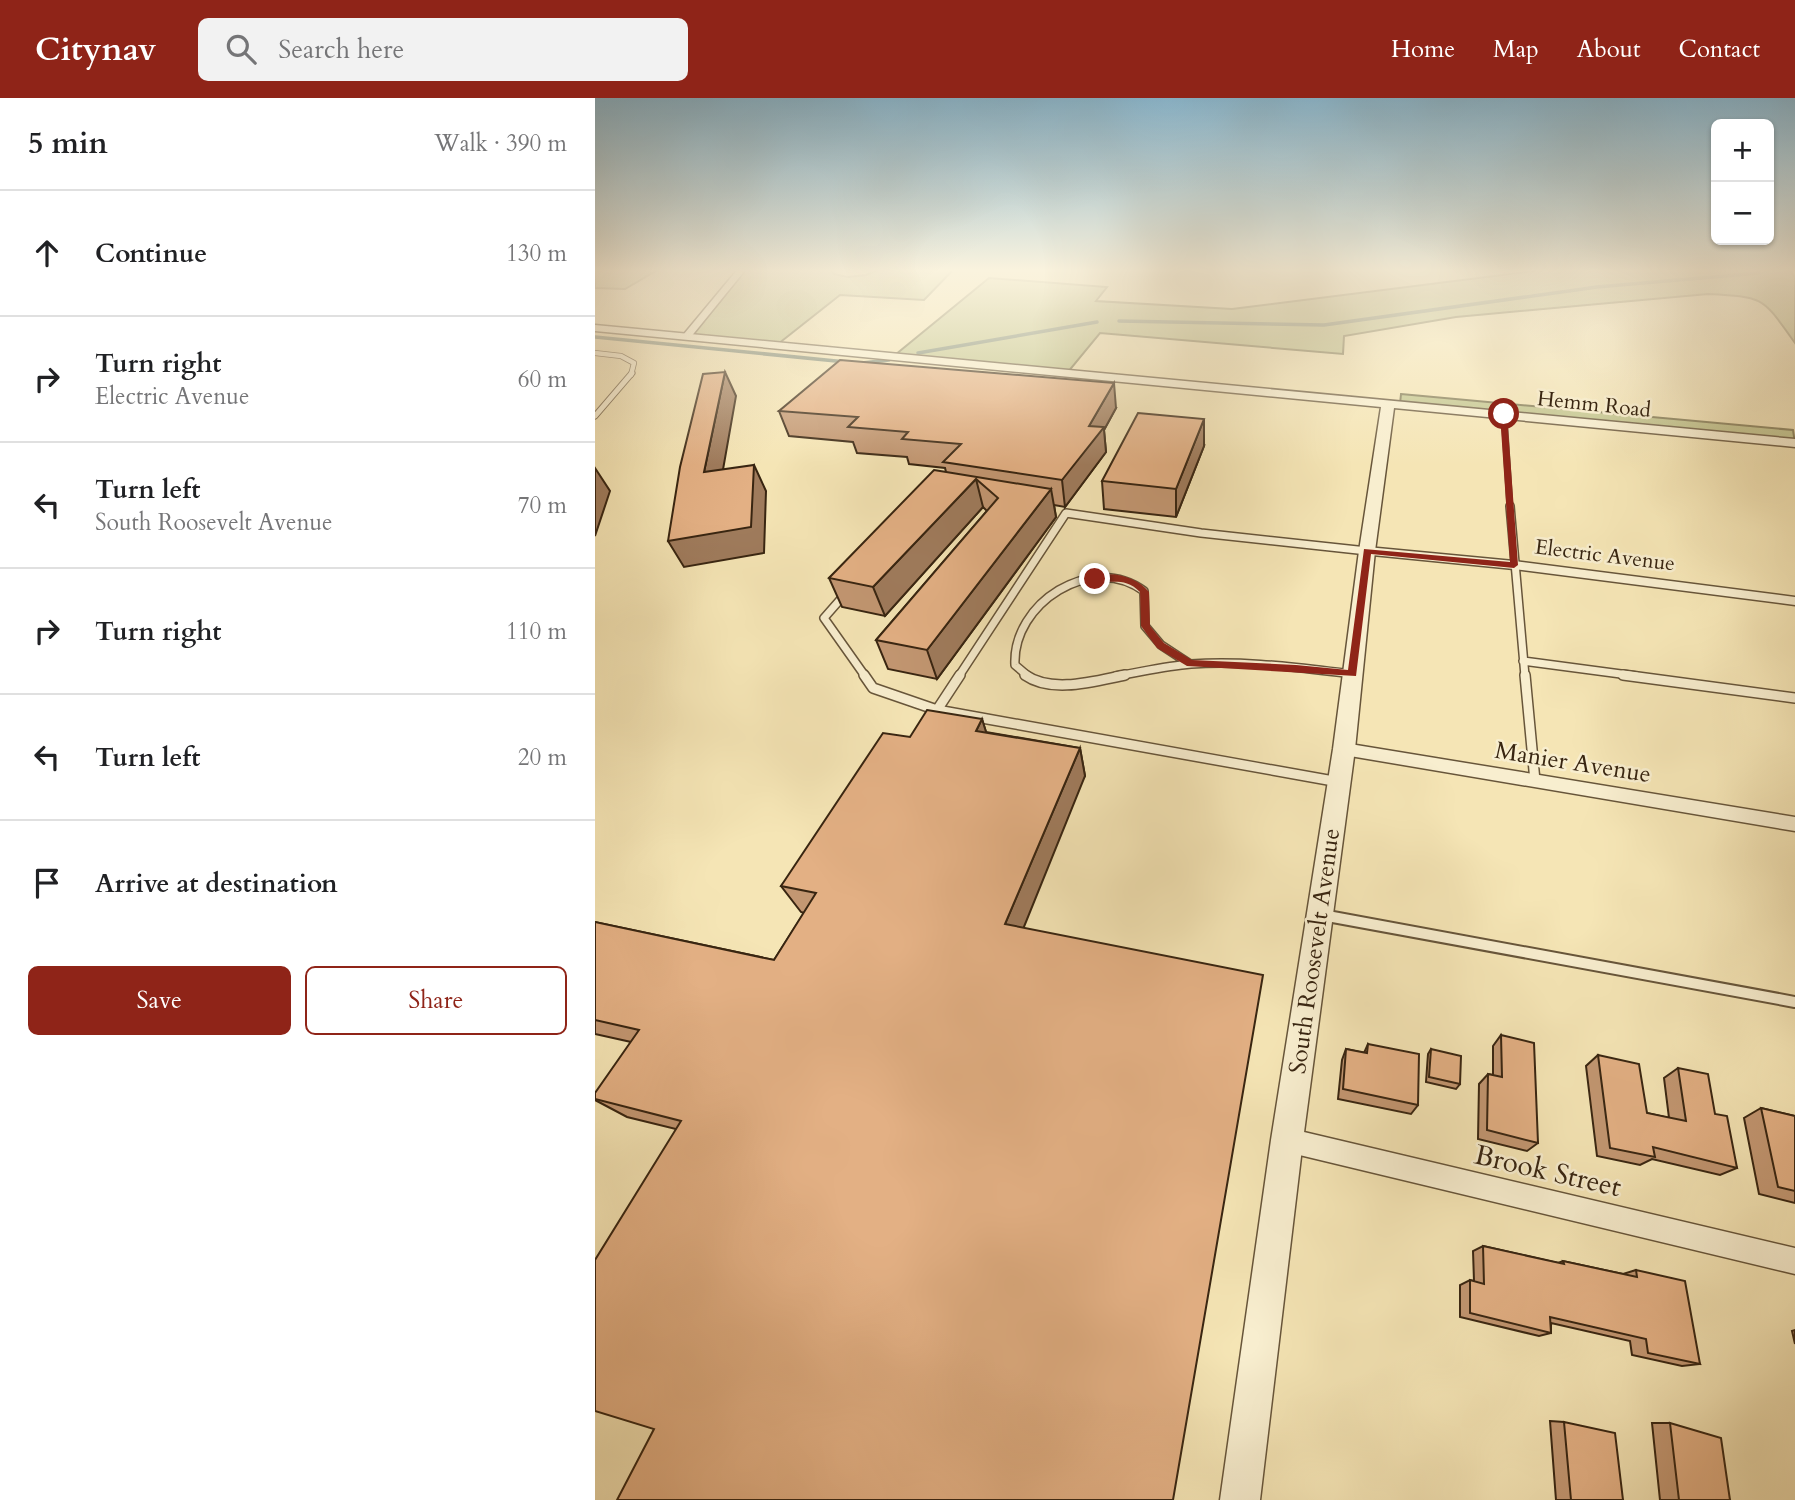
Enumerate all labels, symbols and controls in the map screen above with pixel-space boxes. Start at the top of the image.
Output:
search box [198,18,688,81]
text: Citynav [35,27,156,72]
icon: search [222,30,260,68]
text: Search here [278,32,404,67]
text: Home [1391,33,1455,66]
text: Map [1493,33,1539,66]
text: About [1577,33,1641,66]
text: Contact [1679,33,1760,66]
map controls [1711,119,1774,245]
button: + [1711,119,1774,182]
text: 5 min [28,123,108,164]
text: Walk · 390 m [434,128,567,159]
button: − [1711,182,1774,245]
icon: ahead [28,234,66,272]
text: Continue [95,236,207,271]
text: 130 m [506,238,567,269]
text: Turn right [95,346,222,381]
icon: right [28,360,66,398]
text: 60 m [518,364,567,395]
text: Electric Avenue [95,381,249,412]
street label: Hemm Road [1536,384,1652,425]
route start [1488,398,1519,429]
text: Turn left [95,472,200,507]
icon: left [28,486,66,524]
text: 70 m [518,490,567,521]
text: South Roosevelt Avenue [95,507,333,538]
street label: Electric Avenue [1533,533,1677,578]
route end [1079,563,1110,594]
icon: right [28,612,66,650]
text: Turn right [95,614,222,649]
text: 110 m [506,616,567,647]
street label: Manier Avenue [1493,734,1653,791]
icon: left [28,738,66,776]
text: Turn left [95,740,200,775]
text: 20 m [518,742,567,773]
street label: South Roosevelt Avenue [1281,826,1348,1076]
icon: arrive [28,864,66,902]
text: Arrive at destination [95,866,338,901]
button: Save [28,966,291,1035]
button: Share [305,966,567,1035]
street label: Brook Street [1471,1136,1625,1206]

